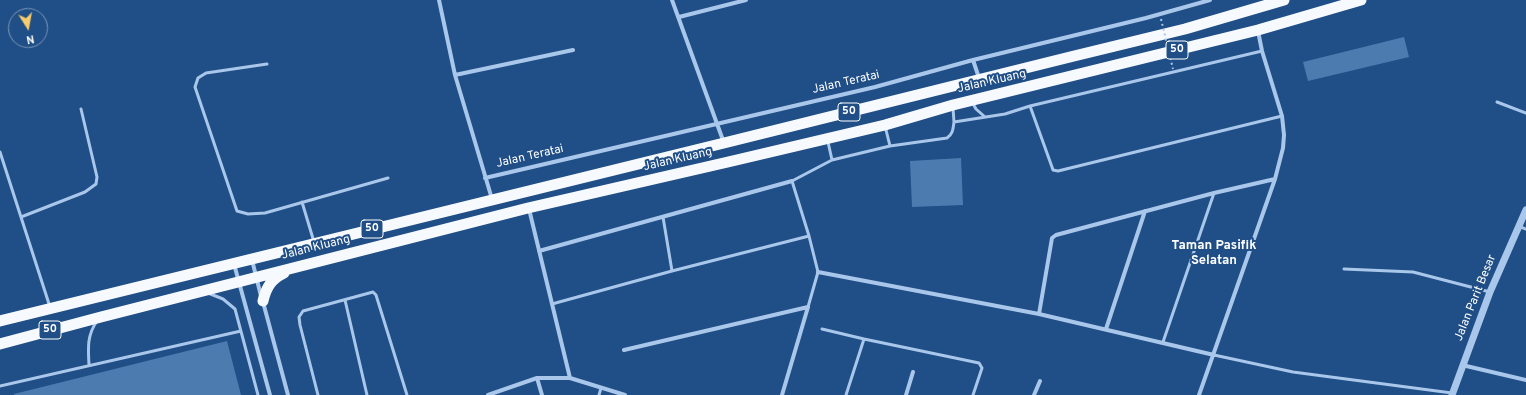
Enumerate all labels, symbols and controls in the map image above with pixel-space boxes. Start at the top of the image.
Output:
north arrow [8,8,48,48]
text: N [25,31,35,46]
road number: 50 [1166,41,1188,59]
street label: Jalan Kluang [956,67,1028,97]
street label: Jalan Teratai [811,68,881,98]
road number: 50 [838,103,860,121]
street label: Jalan Teratai [495,142,565,172]
street label: Jalan Kluang [642,145,714,175]
road number: 50 [361,220,383,238]
street label: Jalan Kluang [280,233,352,263]
district label: Taman Pasifik Selatan [1172,238,1256,269]
street label: Jalan Parit Besar [1452,253,1500,343]
road number: 50 [39,321,61,339]

